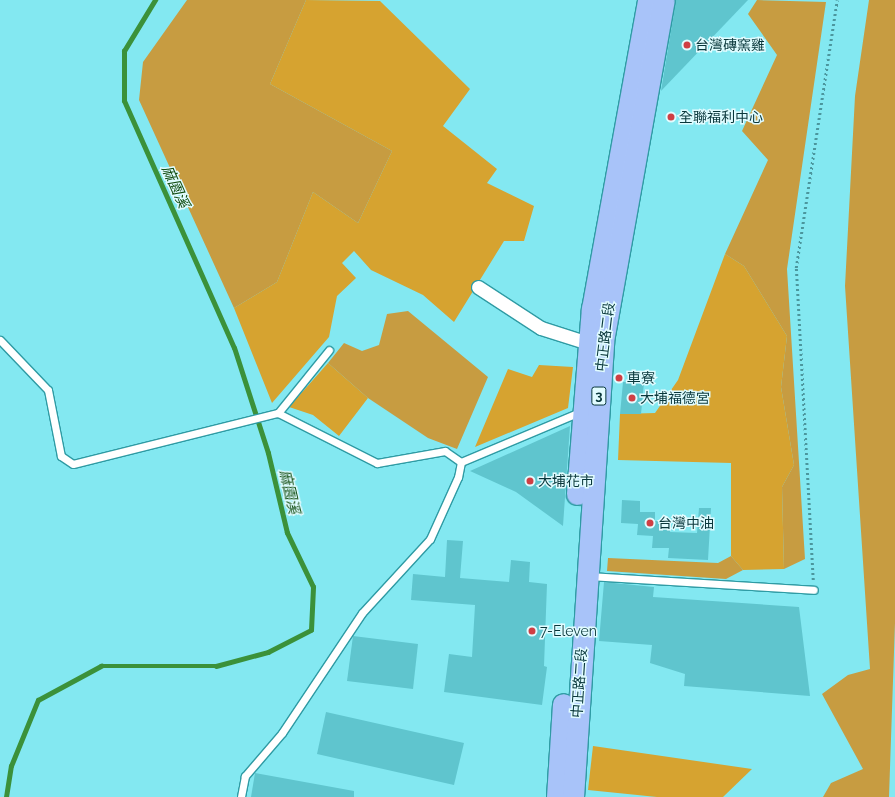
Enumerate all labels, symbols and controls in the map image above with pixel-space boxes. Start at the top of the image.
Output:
place label: 台灣磚窯雞 [695,37,765,53]
marker: 台灣磚窯雞 [682,40,692,50]
place label: 全聯福利中心 [679,109,763,125]
marker: 全聯福利中心 [666,112,676,122]
water label: 麻園溪 [158,163,192,211]
street label: 中正路二段 [592,301,618,373]
place label: 車寮 [627,370,655,386]
marker: 車寮 [614,373,624,383]
road number: 3 [591,385,607,407]
place label: 大埔福德宮 [640,390,710,406]
marker: 大埔福德宮 [627,393,637,403]
water label: 麻園溪 [275,468,303,516]
place label: 大埔花市 [538,473,594,489]
marker: 大埔花市 [525,476,535,486]
place label: 台灣中油 [658,515,714,531]
marker: 台灣中油 [645,518,655,528]
place label: 7-Eleven [540,623,597,639]
marker: 7-Eleven [527,626,537,636]
street label: 中正路二段 [568,647,590,719]

